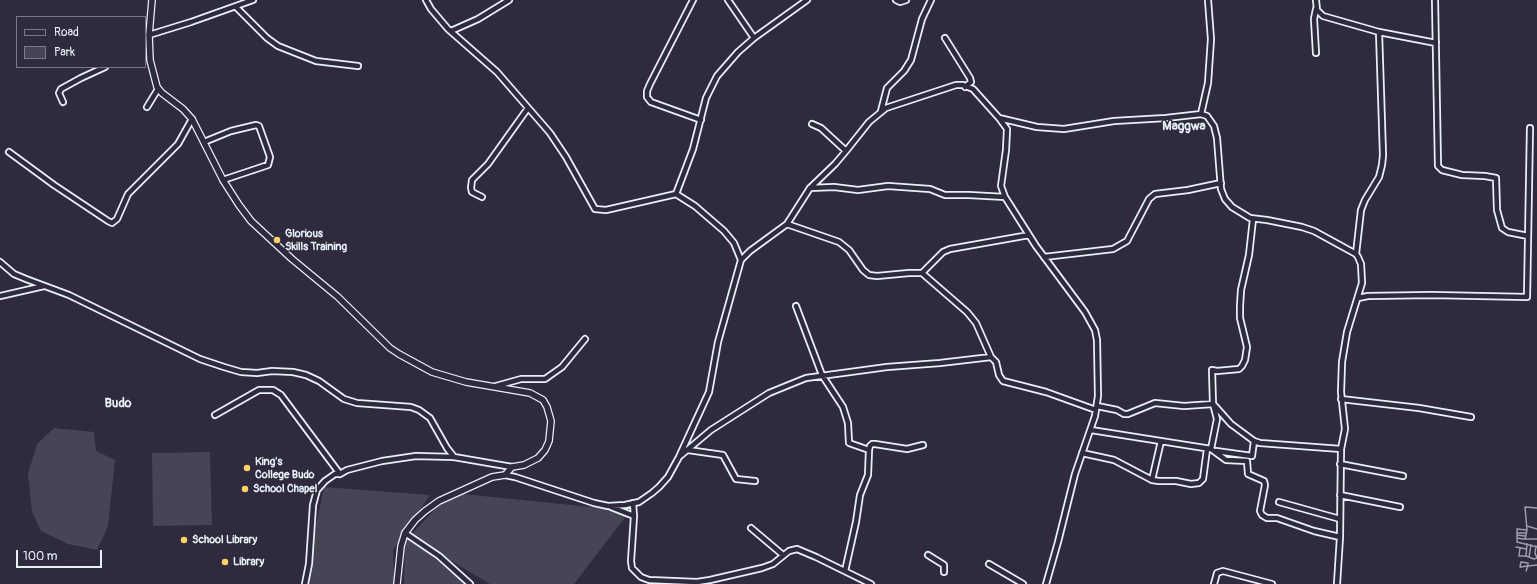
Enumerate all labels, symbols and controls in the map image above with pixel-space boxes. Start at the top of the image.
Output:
legend [16,16,146,68]
text: Road [54,25,79,40]
text: Park [54,45,75,60]
district label: Maggwa [1162,119,1206,135]
place label: Glorious Skills Training [285,227,347,253]
marker: Glorious Skills Training [272,235,282,245]
district label: Budo [105,396,131,412]
place label: King's College Budo [255,455,315,481]
marker: King's College Budo [242,463,252,473]
place label: School Chapel [253,482,317,496]
marker: School Chapel [240,484,250,494]
place label: School Library [192,533,257,547]
marker: School Library [179,535,189,545]
scale bar [18,542,104,568]
text: 100 m [23,549,57,564]
place label: Library [233,555,264,569]
marker: Library [220,557,230,567]

